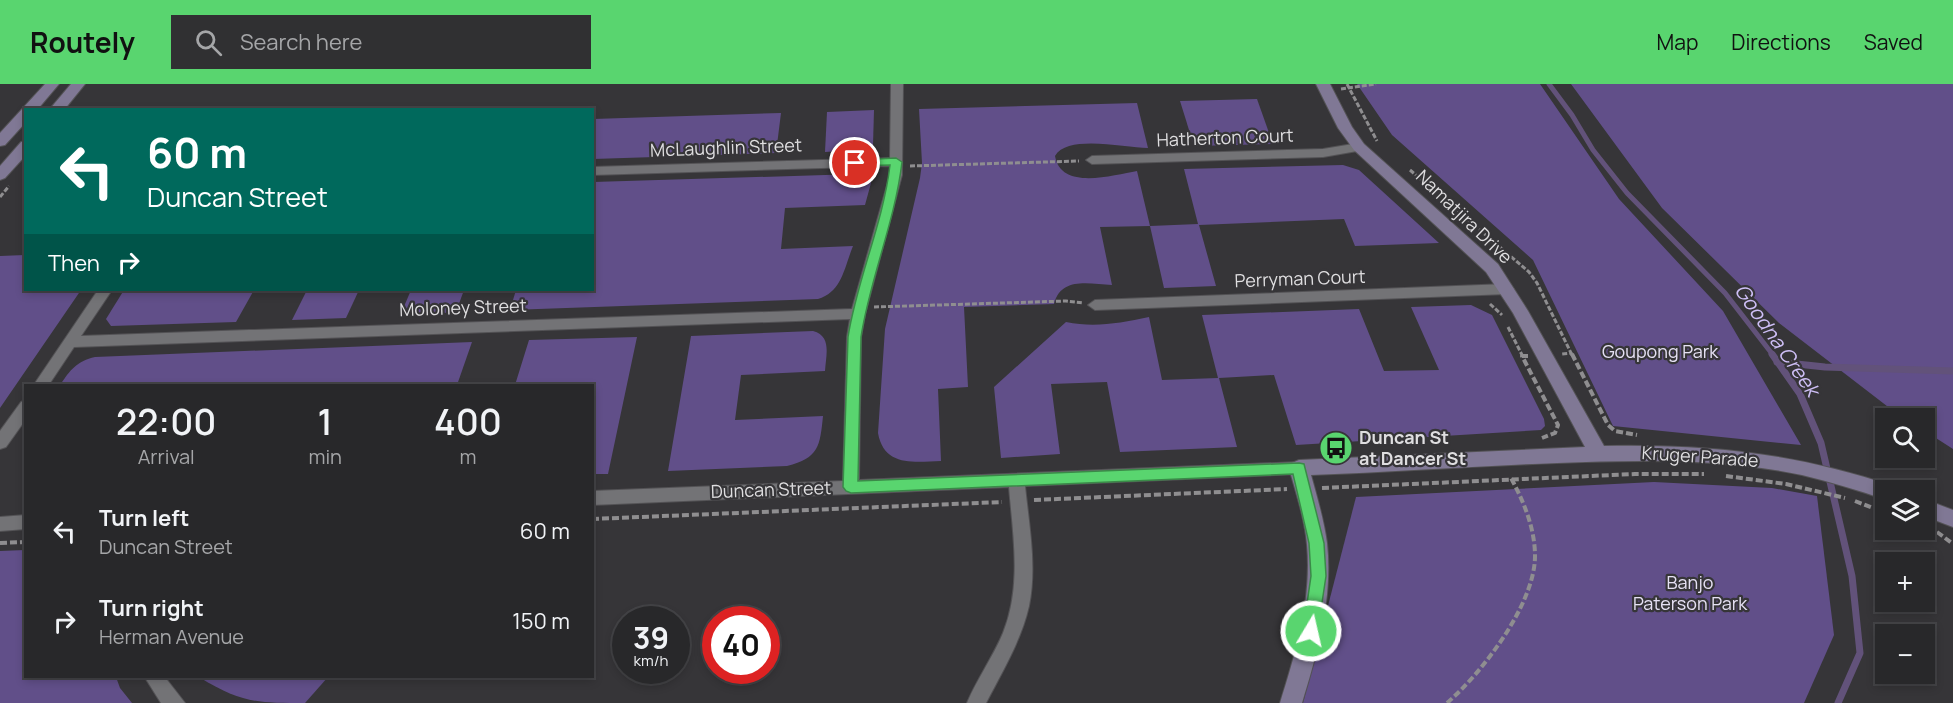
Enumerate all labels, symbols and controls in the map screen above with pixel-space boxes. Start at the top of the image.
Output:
search box [171,15,591,69]
text: Routely [30,23,135,61]
icon: search [192,26,225,59]
text: Search here [240,27,362,57]
text: Map [1657,28,1698,56]
text: Directions [1731,28,1831,56]
text: Saved [1864,28,1923,56]
text: 60 m [147,123,247,181]
street label: Hatherton Court [1156,123,1294,151]
icon: left [48,132,126,210]
street label: McLaughlin Street [650,132,802,162]
pin [829,137,880,188]
icon: arrive [838,146,871,179]
street label: Namatjira Drive [1411,164,1518,268]
text: Duncan Street [147,178,328,215]
icon: right [112,246,145,279]
text: Then [48,248,100,278]
street label: Perryman Court [1234,264,1366,292]
water label: Goodna Creek [1729,278,1828,404]
street label: Moloney Street [399,293,527,321]
park label: Goupong Park [1602,339,1719,363]
text: 22:00 [116,397,216,446]
text: 1 [318,397,333,446]
text: 400 [434,397,502,446]
map controls [1875,408,1935,684]
button: search [1875,408,1935,468]
place label: Duncan St at Dancer St [1359,425,1466,470]
bus stop icon: Duncan St at Dancer St [1318,430,1354,466]
street label: Kruger Parade [1641,440,1759,472]
text: Arrival [138,443,195,470]
text: min [308,443,342,470]
text: m [459,443,476,470]
street label: Duncan Street [710,475,832,503]
button: layers [1875,480,1935,540]
text: Turn left [99,503,189,533]
icon: left [48,515,81,548]
text: 60 m [520,516,570,546]
text: Duncan Street [99,533,233,560]
button: + [1875,552,1935,612]
park label: Banjo Paterson Park [1633,570,1748,615]
text: Turn right [99,593,204,623]
position arrow [1279,599,1343,663]
icon: right [48,605,81,638]
text: 150 m [512,606,570,636]
speed limit sign: 40 [702,606,780,684]
text: 39 [633,617,669,658]
text: Herman Avenue [99,623,244,650]
button: − [1875,624,1935,684]
text: km/h [634,650,668,671]

